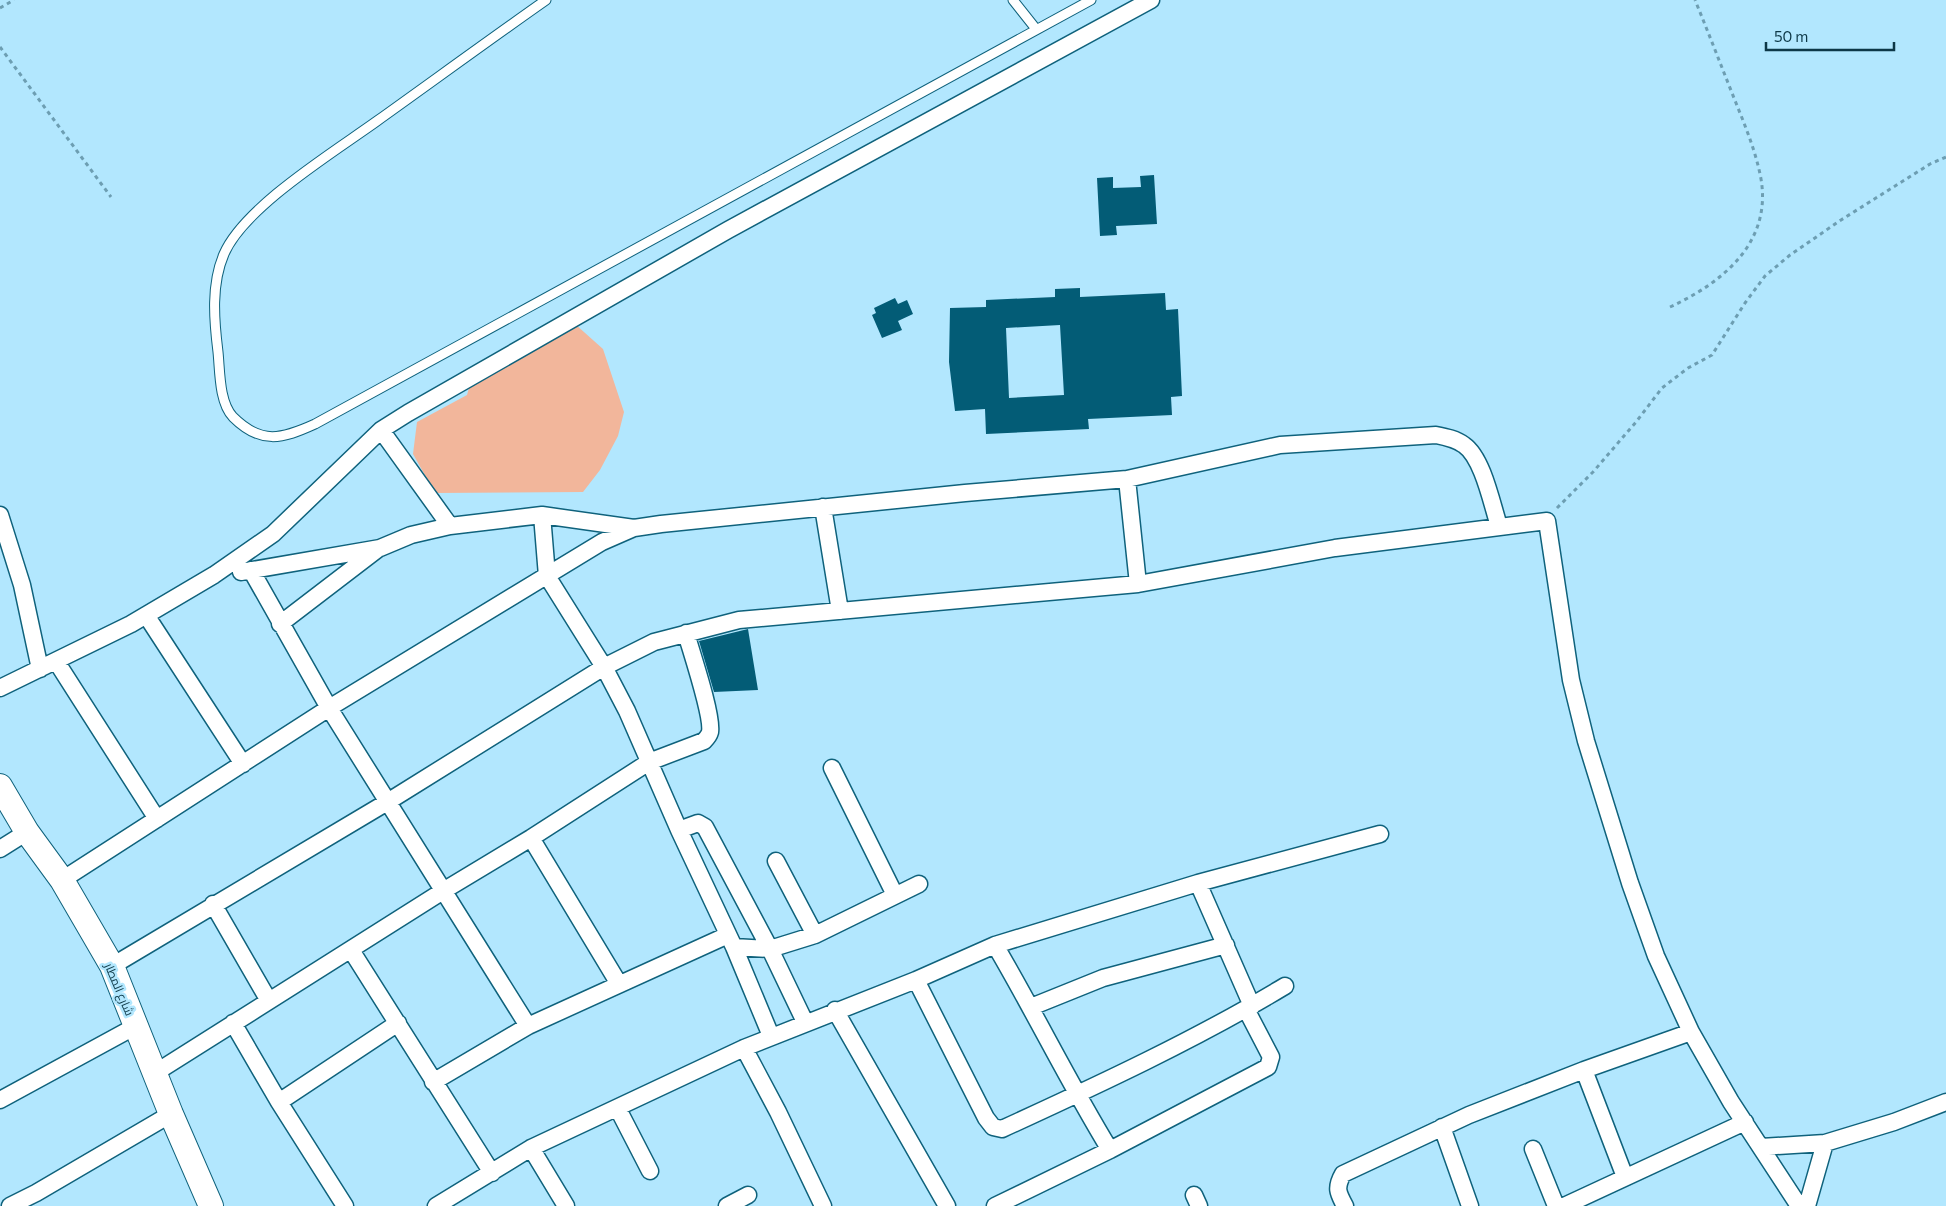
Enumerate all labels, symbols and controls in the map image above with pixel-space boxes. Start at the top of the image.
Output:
scale bar [1766,20,1894,52]
text: 50 m [1774,27,1808,45]
street label: شارع المطار [100,960,137,1018]

